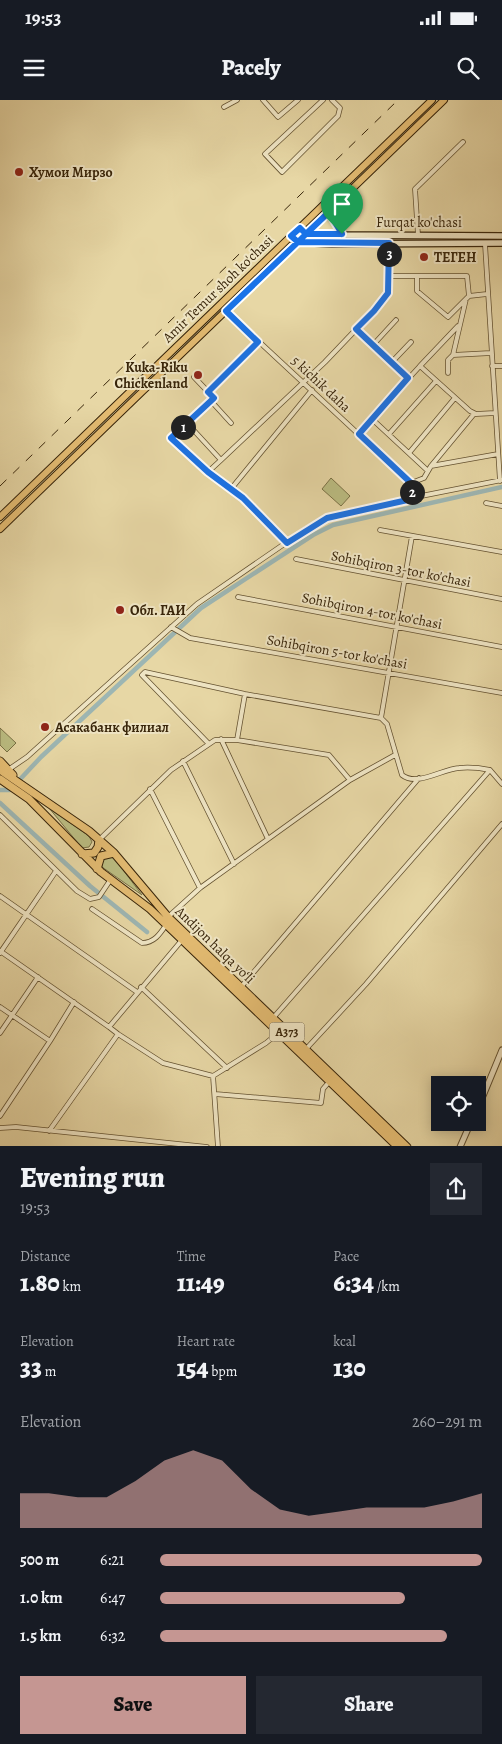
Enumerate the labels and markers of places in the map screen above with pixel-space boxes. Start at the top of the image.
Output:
place label: Хумои Мирзо [29,163,113,182]
marker: Хумои Мирзо [13,166,25,178]
pin [321,183,363,234]
pin: 3 [376,242,402,266]
place label: ТЕГЕН [434,248,476,267]
marker: ТЕГЕН [418,251,430,263]
place label: Kuka-Riku Chickenland [114,358,188,393]
marker: Kuka-Riku Chickenland [192,369,204,381]
pin: 1 [170,414,196,440]
pin: 2 [400,480,424,504]
place label: Обл. ГАИ [130,601,186,620]
marker: Обл. ГАИ [114,604,126,616]
place label: Асакабанк филиал [54,718,169,737]
marker: Асакабанк филиал [39,721,51,733]

